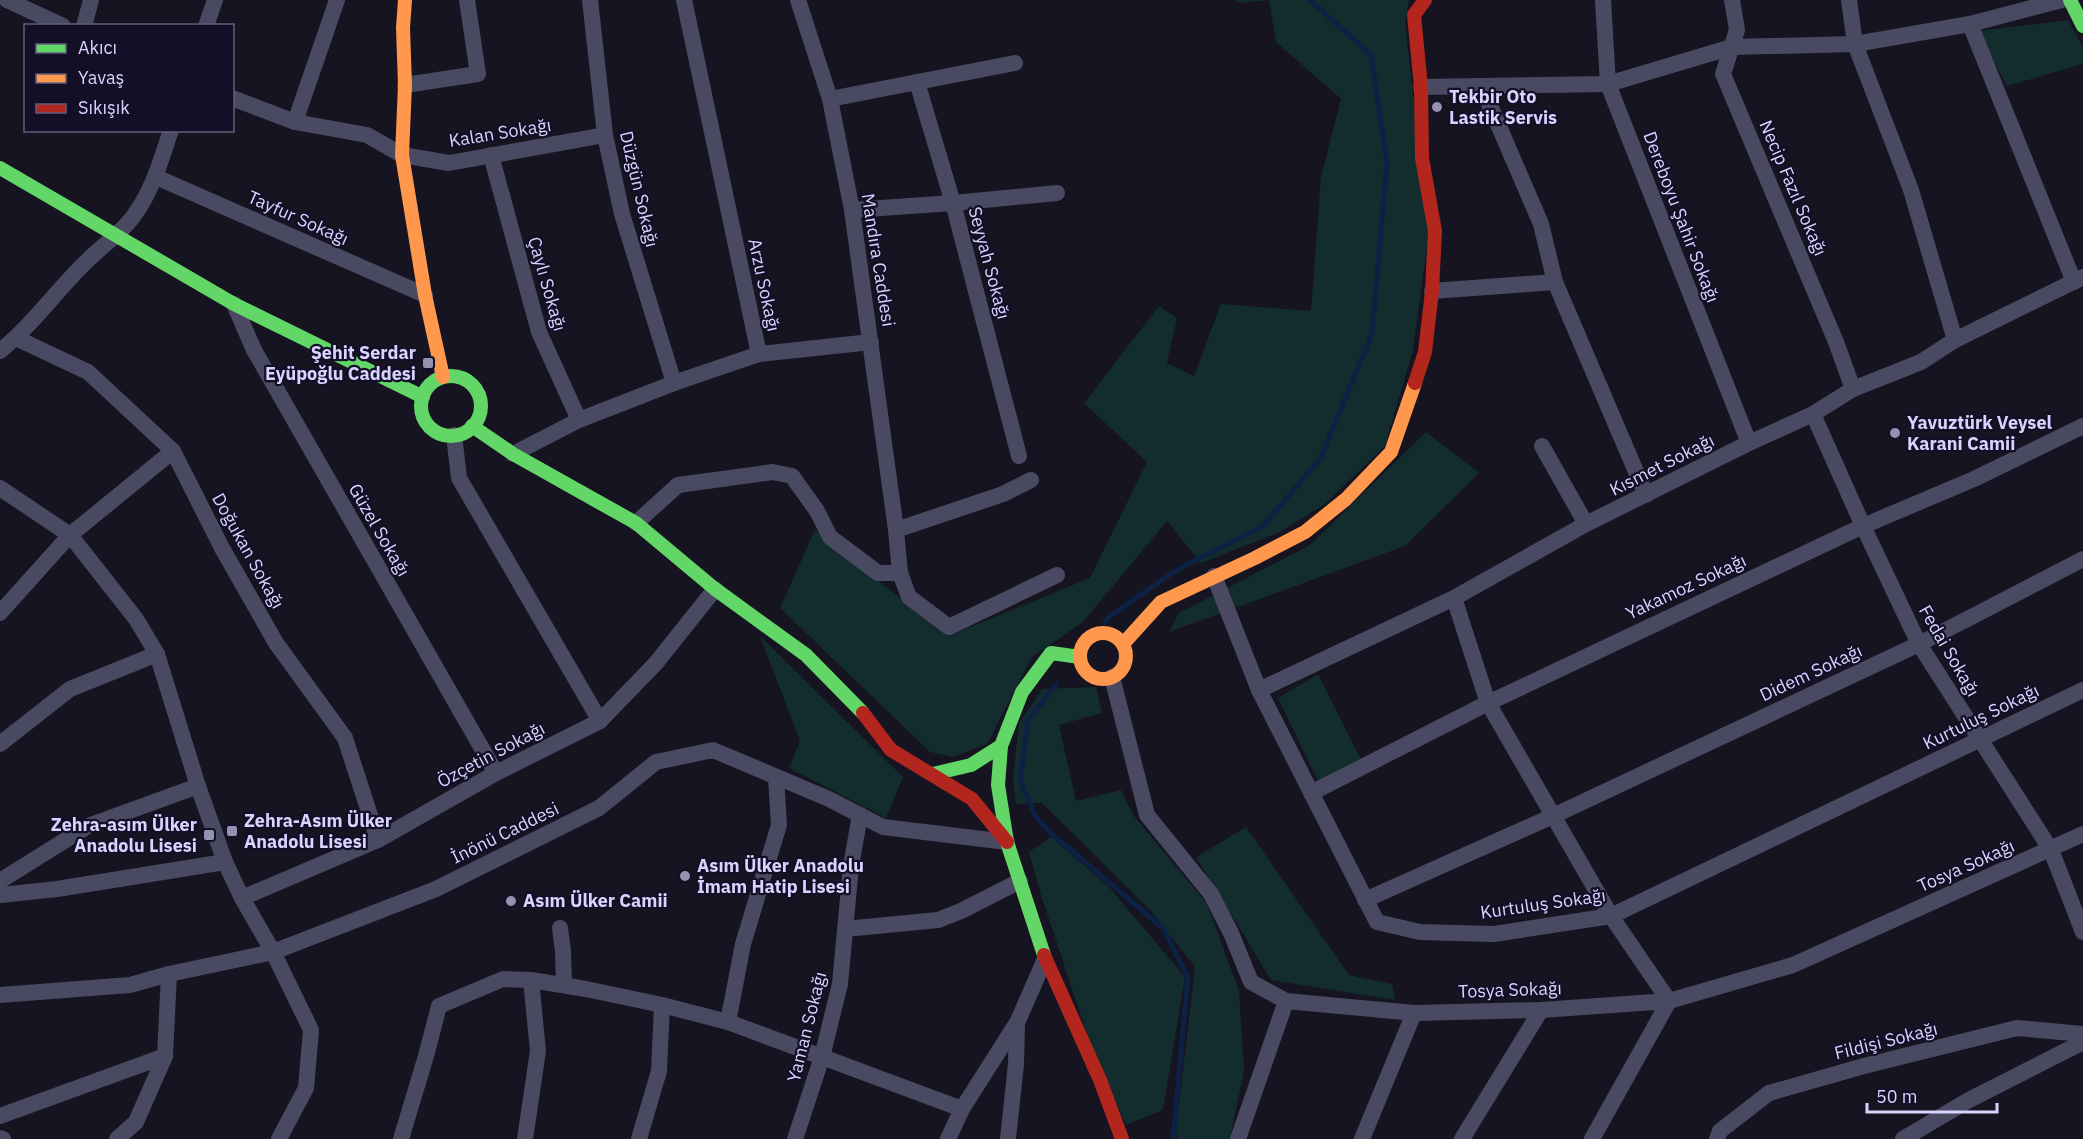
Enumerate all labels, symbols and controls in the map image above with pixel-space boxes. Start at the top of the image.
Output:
legend [24,24,234,132]
text: Akıcı [78,36,117,59]
text: Yavaş [78,66,124,89]
place label: Tekbir Oto Lastik Servis [1449,85,1557,129]
text: Sıkışık [78,96,130,119]
marker: Tekbir Oto Lastik Servis [1430,100,1444,114]
street label: Kalan Sokağı [447,113,553,152]
street label: Necip Fazıl Sokağı [1754,116,1832,259]
street label: Dereboyu Şahir Sokağı [1638,128,1725,306]
street label: Düzgün Sokağı [615,129,664,249]
street label: Tayfur Sokağı [244,185,352,250]
street label: Mandıra Caddesi [857,192,900,328]
street label: Seyyah Sokağı [963,204,1016,322]
street label: Çaylı Sokağı [523,234,572,334]
street label: Arzu Sokağı [743,236,786,334]
place label: Şehit Serdar Eyüpoğlu Caddesi [265,341,416,385]
marker: Şehit Serdar Eyüpoğlu Caddesi [421,356,435,370]
place label: Yavuztürk Veysel Karani Camii [1907,411,2053,455]
marker: Yavuztürk Veysel Karani Camii [1888,426,1902,440]
street label: Kısmet Sokağı [1606,428,1718,501]
street label: Güzel Sokağı [344,479,415,580]
street label: Doğukan Sokağı [207,489,290,613]
street label: Yakamoz Sokağı [1622,549,1750,625]
street label: Fedai Sokağı [1914,601,1985,701]
street label: Didem Sokağı [1756,639,1866,706]
street label: Kurtuluş Sokağı [1919,679,2043,755]
street label: Özçetin Sokağı [433,717,549,793]
street label: İnönü Caddesi [447,797,562,869]
place label: Zehra-Asım Ülker Anadolu Lisesi [244,809,392,853]
place label: Zehra-asım Ülker Anadolu Lisesi [51,813,197,857]
marker: Zehra-Asım Ülker Anadolu Lisesi [225,824,239,838]
marker: Zehra-asım Ülker Anadolu Lisesi [202,828,216,842]
street label: Tosya Sokağı [1914,834,2018,897]
place label: Asım Ülker Anadolu İmam Hatip Lisesi [697,854,864,898]
marker: Asım Ülker Anadolu İmam Hatip Lisesi [678,869,692,883]
street label: Kurtuluş Sokağı [1479,883,1607,924]
place label: Asım Ülker Camii [523,889,668,912]
marker: Asım Ülker Camii [504,894,518,908]
street label: Yaman Sokağı [782,969,831,1084]
street label: Tosya Sokağı [1458,976,1562,1003]
street label: Fildişi Sokağı [1832,1017,1940,1064]
scale bar [1867,1076,1998,1114]
text: 50 m [1876,1085,1918,1108]

